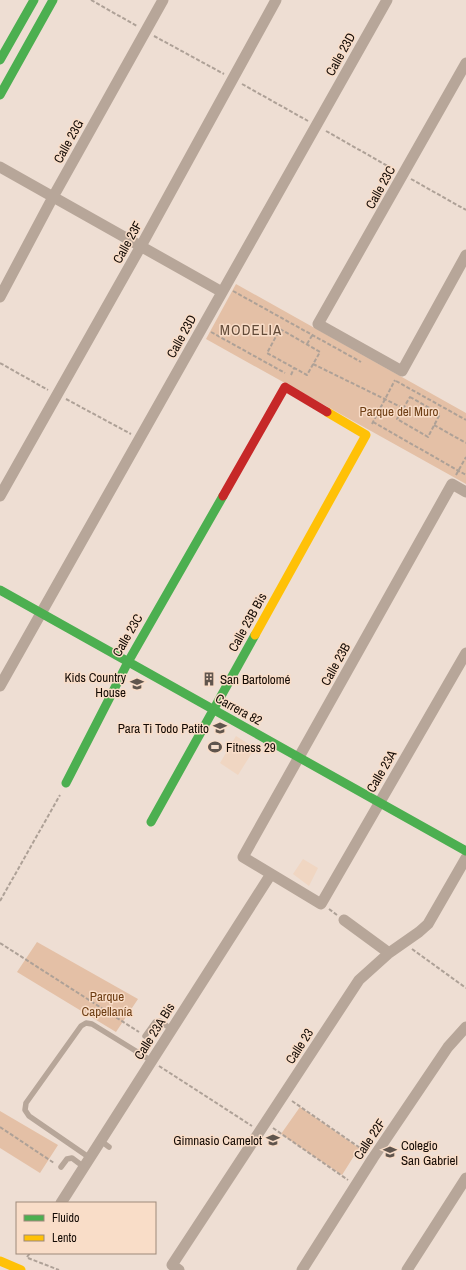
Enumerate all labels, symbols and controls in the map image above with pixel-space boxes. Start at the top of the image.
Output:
street label: Calle 23D [322,29,359,79]
street label: Calle 23G [50,116,87,166]
street label: Calle 23C [362,162,399,212]
street label: Calle 23F [109,218,146,266]
street label: Calle 23D [163,311,200,361]
district label: MODELIA [220,319,282,340]
park label: Parque del Muro [360,403,438,420]
street label: Calle 23B Bis [224,590,271,655]
street label: Calle 23C [108,610,147,660]
street label: Calle 23B [317,640,354,689]
place label: Kids Country House [64,669,127,701]
building icon: San Bartolomé [201,671,217,687]
place label: San Bartolomé [220,671,291,688]
school or university icon: Kids Country House [129,676,145,692]
street label: Carrera 82 [212,690,265,729]
place label: Para Ti Todo Patito [118,720,209,737]
school or university icon: Para Ti Todo Patito [212,720,228,736]
sports icon: Fitness 29 [207,739,223,755]
place label: Fitness 29 [226,739,276,756]
street label: Calle 23A [363,746,401,796]
park label: Parque Capellanía [82,988,133,1020]
street label: Calle 23A Bis [130,1000,179,1063]
street label: Calle 23 [282,1025,317,1067]
street label: Calle 22F [350,1115,389,1163]
place label: Gimnasio Camelot [173,1132,262,1149]
school or university icon: Gimnasio Camelot [265,1132,281,1148]
place label: Colegio San Gabriel [401,1137,458,1169]
school or university icon: Colegio San Gabriel [382,1144,398,1160]
legend [16,1202,156,1254]
text: Fluido [52,1210,79,1226]
text: Lento [52,1230,77,1246]

